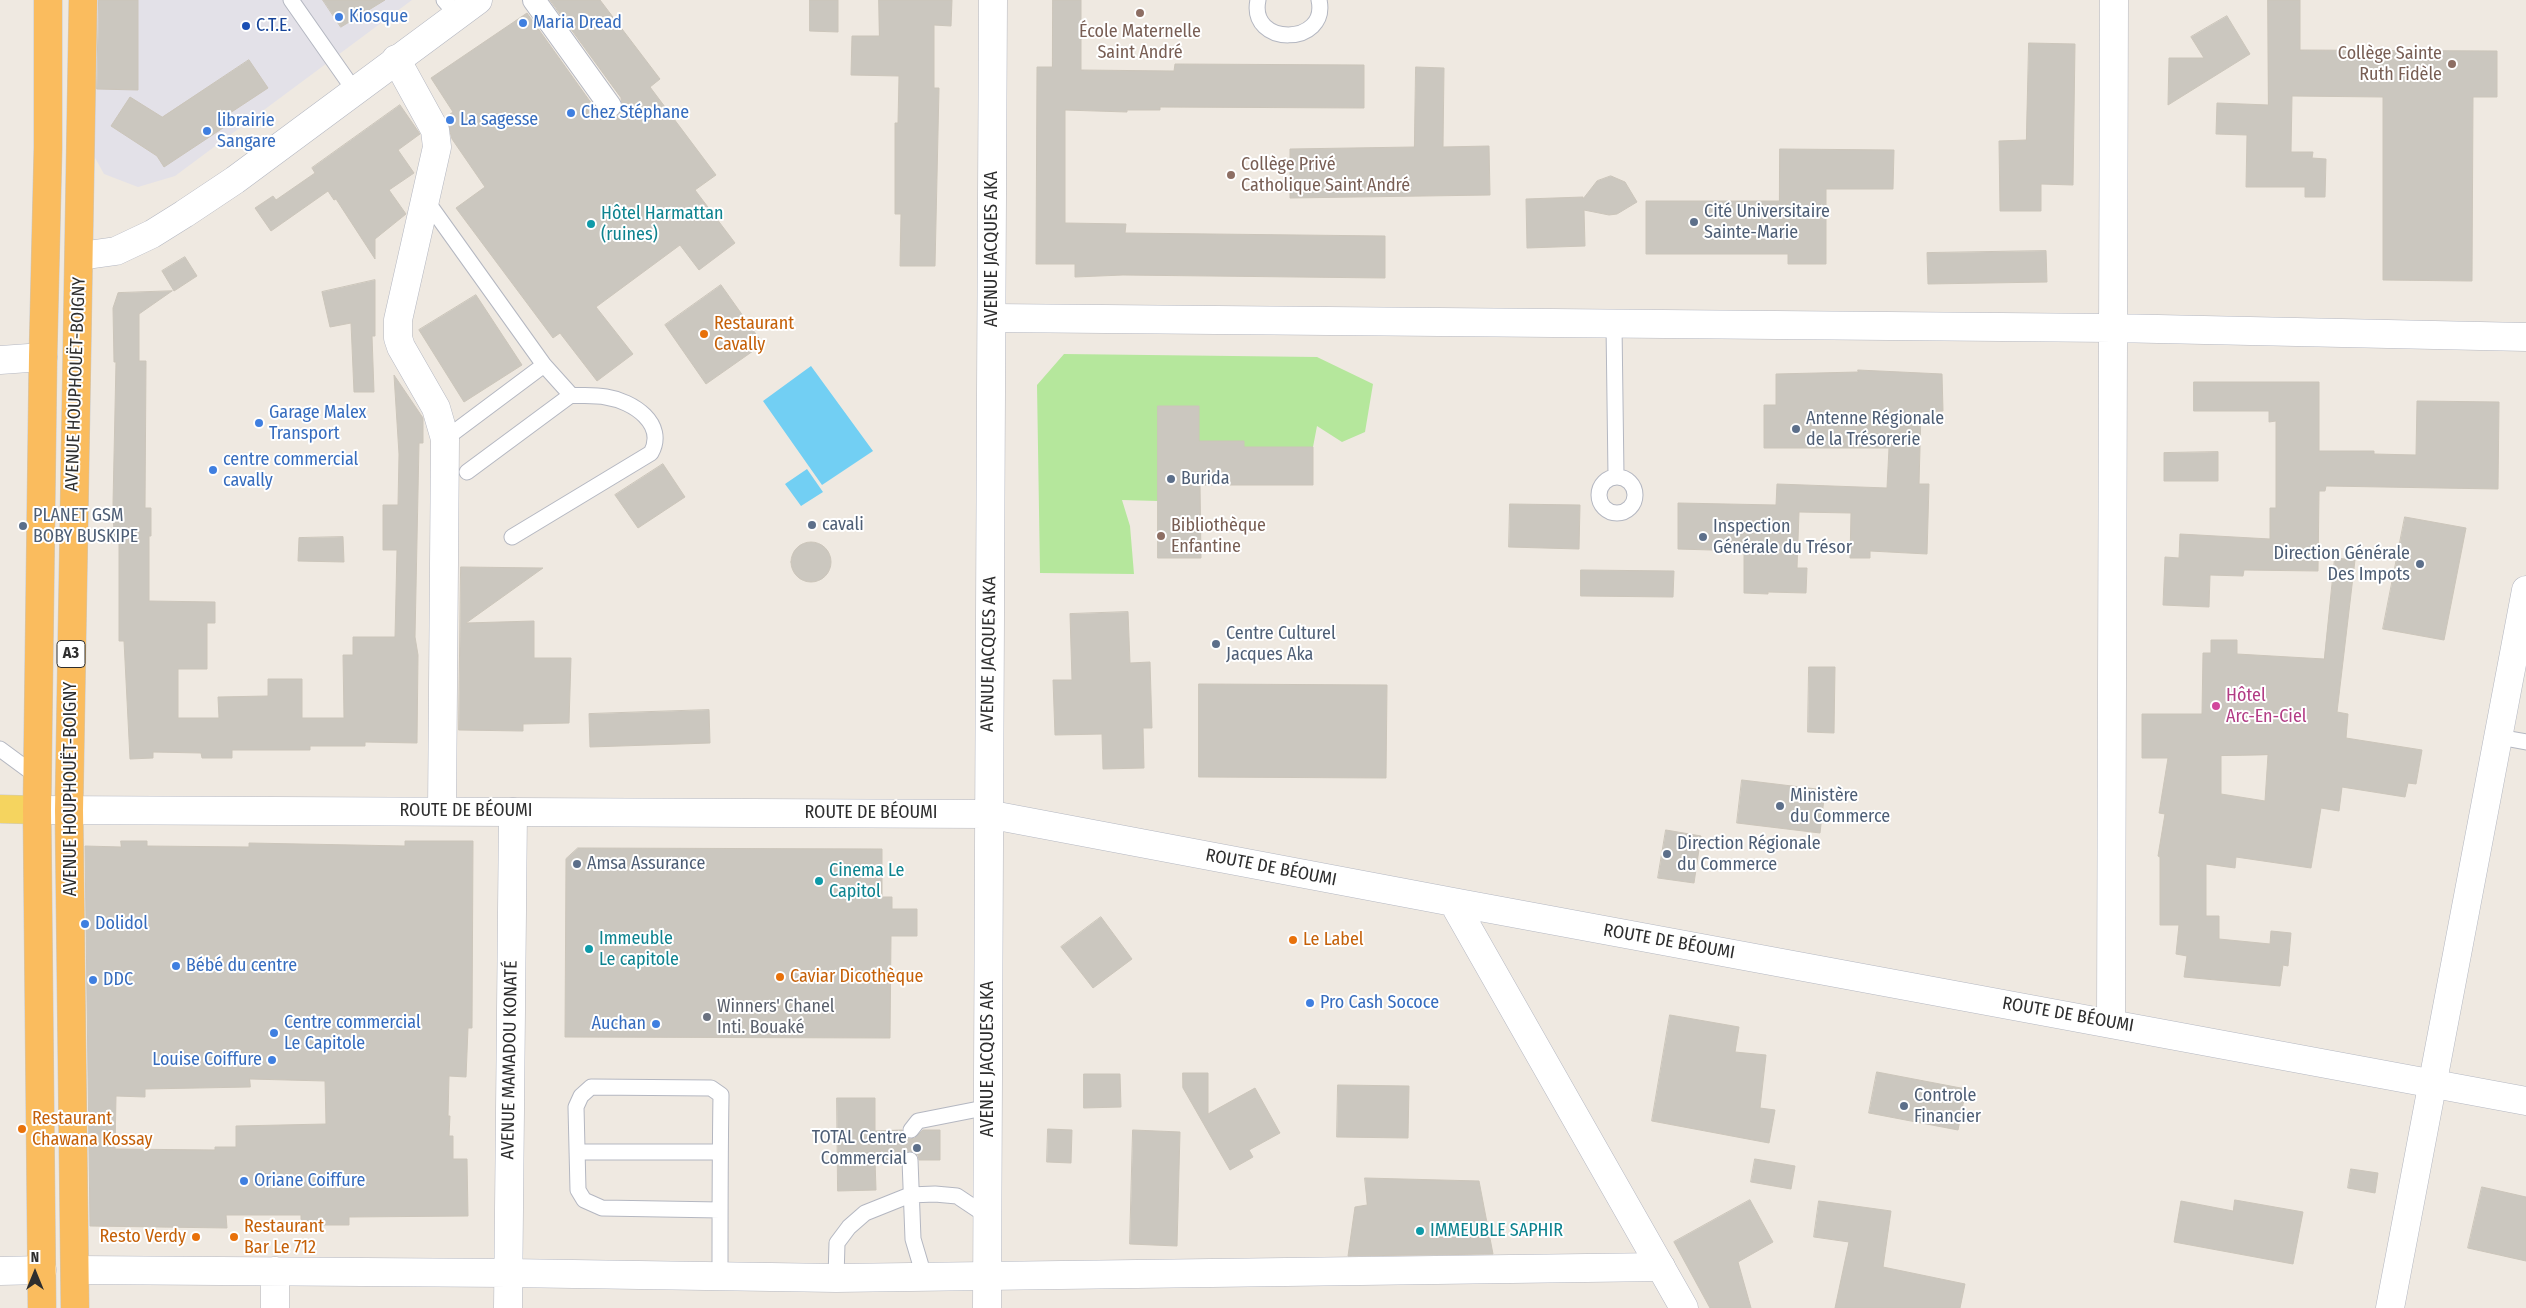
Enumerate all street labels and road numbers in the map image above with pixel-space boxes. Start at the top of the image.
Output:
street label: AVENUE JACQUES AKA [981,171,1003,327]
street label: AVENUE HOUPHOUËT-BOIGNY [61,276,91,492]
street label: AVENUE JACQUES AKA [977,576,1001,732]
road number: A3 [57,641,85,668]
street label: AVENUE HOUPHOUËT-BOIGNY [60,682,82,896]
street label: ROUTE DE BÉOUMI [399,800,533,822]
street label: ROUTE DE BÉOUMI [804,802,938,824]
street label: ROUTE DE BÉOUMI [1204,845,1338,891]
street label: ROUTE DE BÉOUMI [1602,920,1736,964]
street label: AVENUE MAMADOU KONATÉ [497,960,523,1160]
street label: AVENUE JACQUES AKA [977,981,999,1137]
street label: ROUTE DE BÉOUMI [2001,993,2135,1037]

